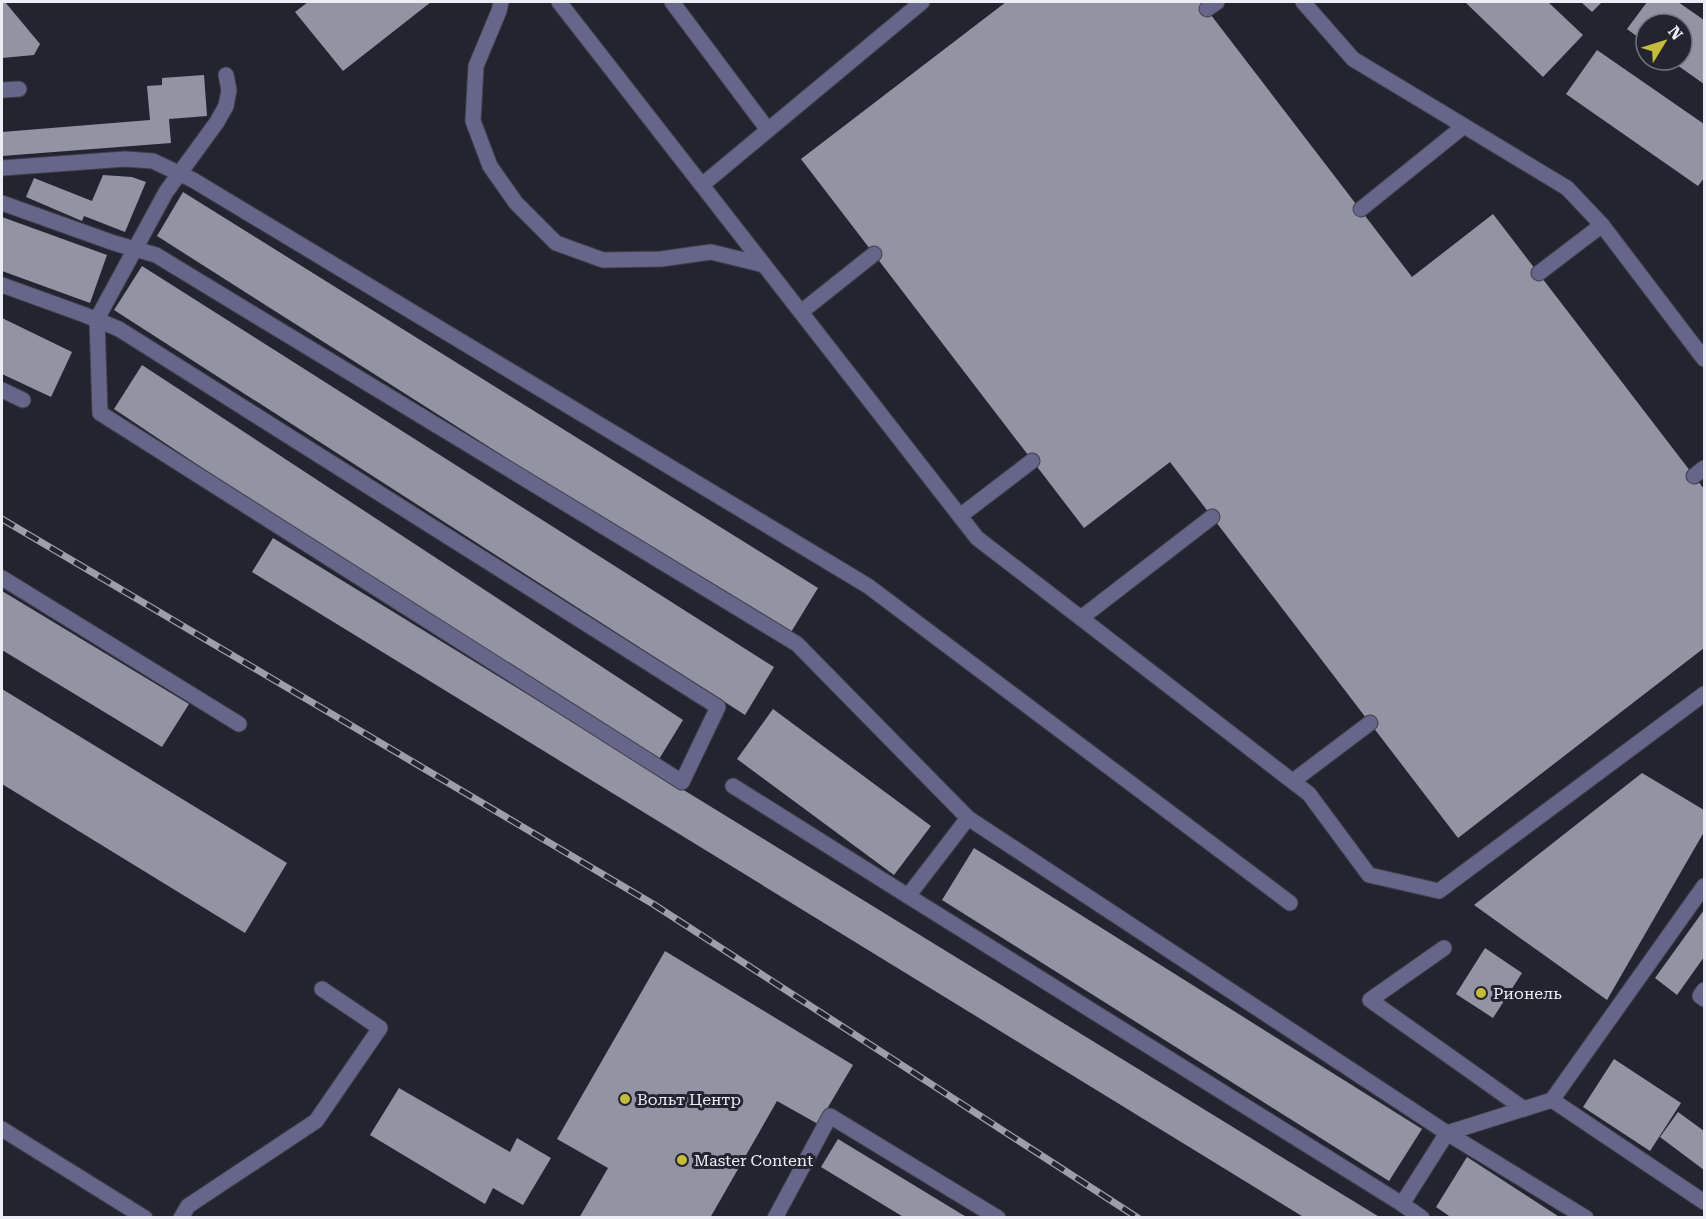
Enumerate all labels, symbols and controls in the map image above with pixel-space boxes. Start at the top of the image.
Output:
north arrow [1634,12,1694,72]
text: N [1664,22,1687,44]
place label: Рионель [1493,984,1562,1003]
marker: Рионель [1474,986,1488,1000]
place label: Вольт Центр [637,1090,741,1109]
marker: Вольт Центр [618,1092,632,1106]
place label: Master Content [694,1151,813,1170]
marker: Master Content [675,1153,689,1167]

